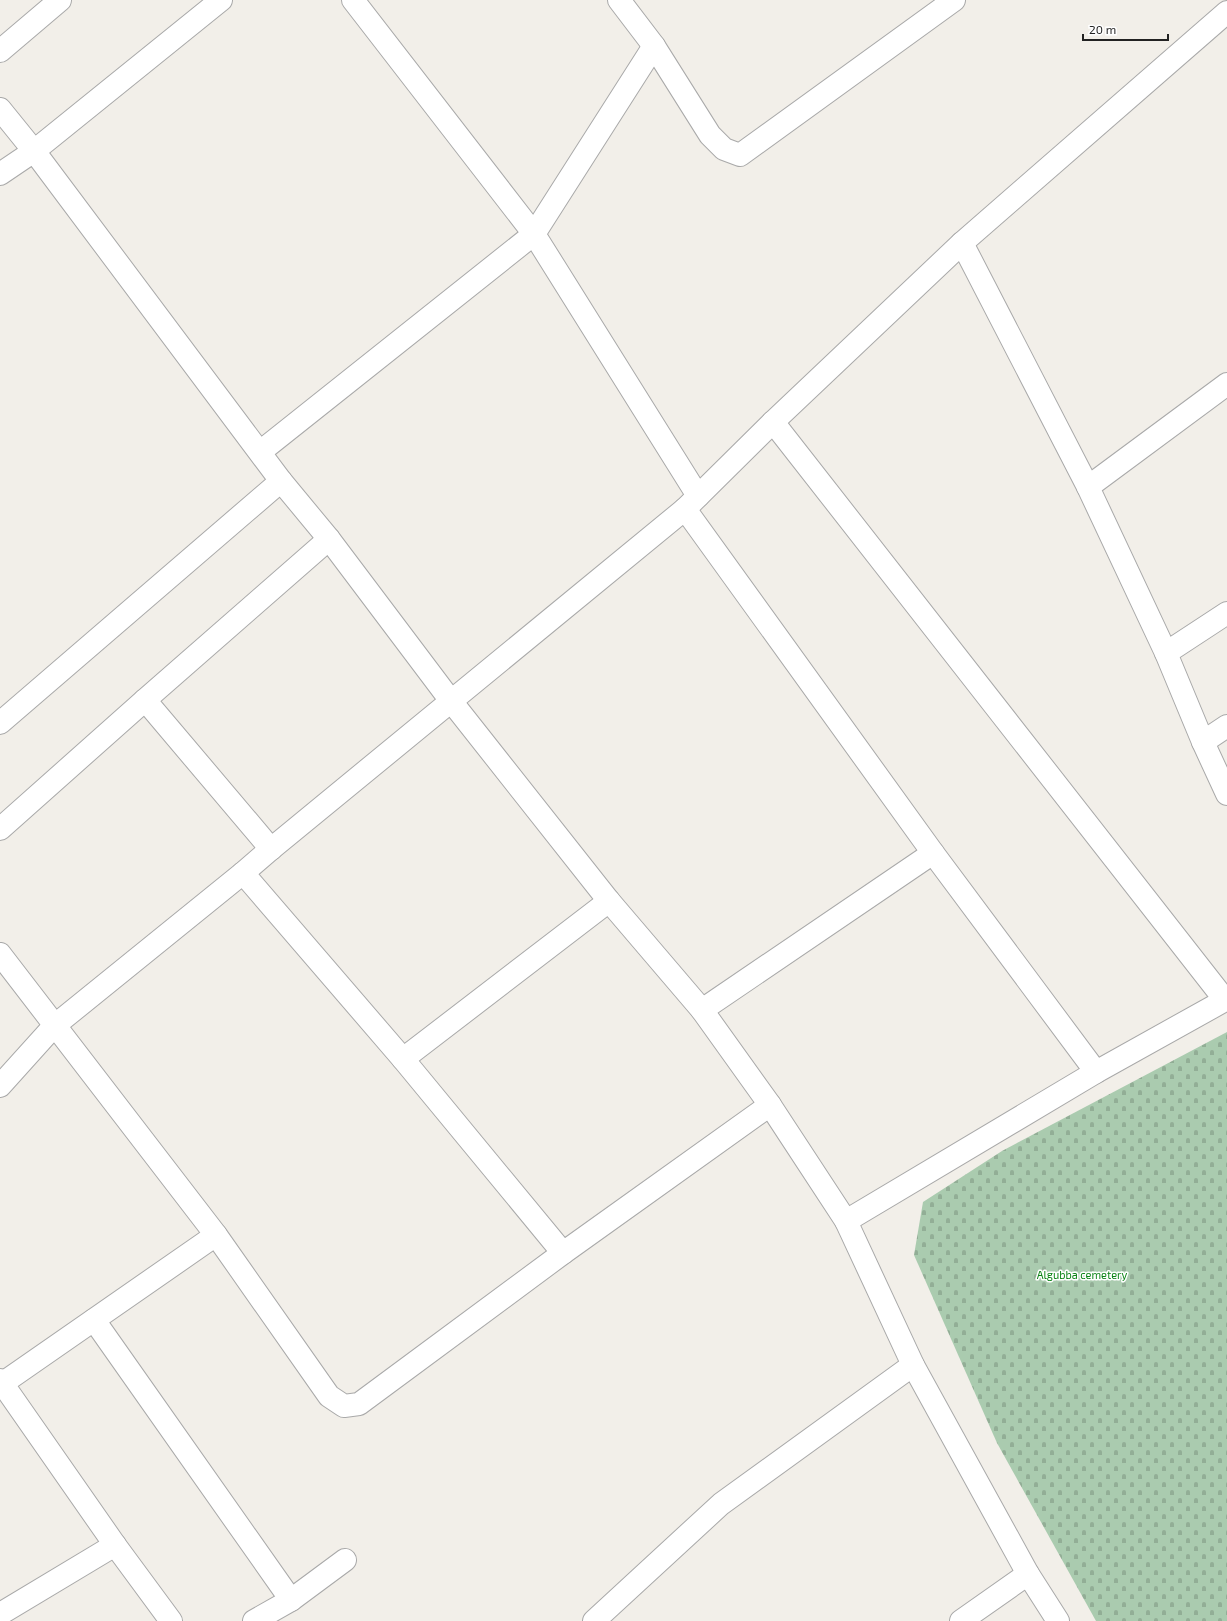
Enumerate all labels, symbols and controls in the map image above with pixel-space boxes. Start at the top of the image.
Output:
scale bar [1083,16,1168,42]
text: 20 m [1089,22,1116,36]
park label: Algubba cemetery [1037,1268,1127,1281]

